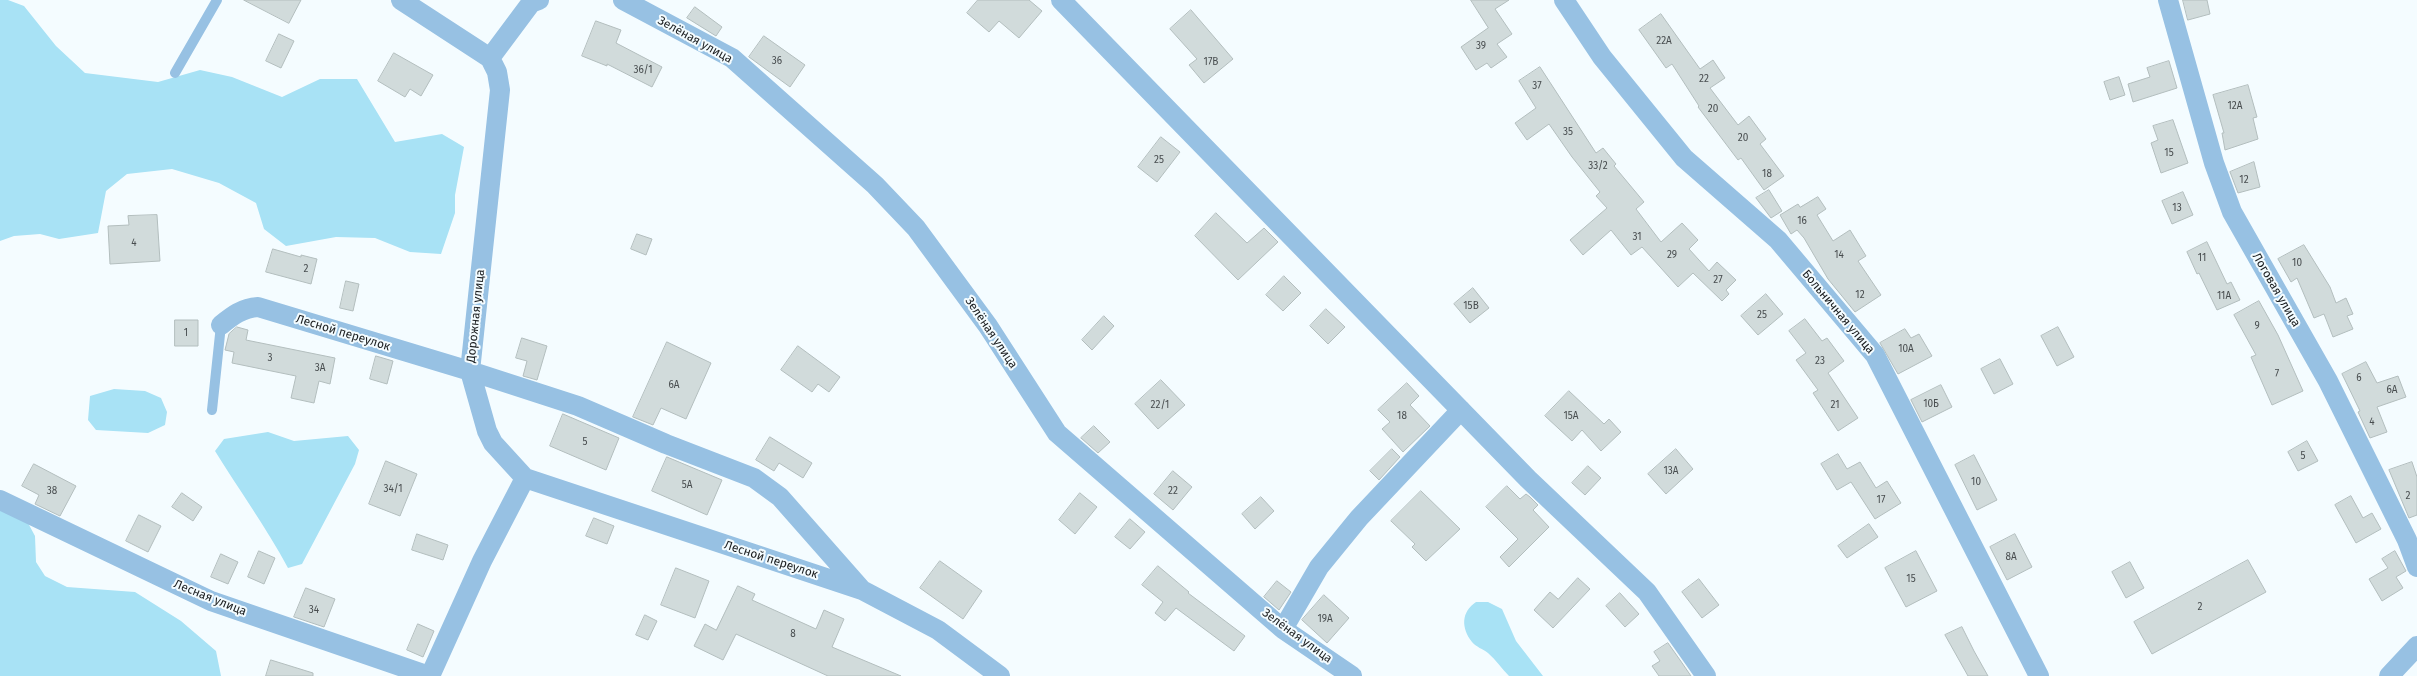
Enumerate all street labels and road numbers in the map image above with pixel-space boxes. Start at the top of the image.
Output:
street label: Зелёная улица [655,14,735,66]
street label: Логовая улица [2249,250,2303,330]
street label: Больничная улица [1799,267,1877,357]
street label: Дорожная улица [464,269,488,363]
street label: Зелёная улица [962,295,1020,371]
street label: Лесной переулок [294,312,392,354]
street label: Лесной переулок [722,538,820,582]
street label: Лесная улица [172,577,248,619]
street label: Зелёная улица [1259,606,1335,666]

